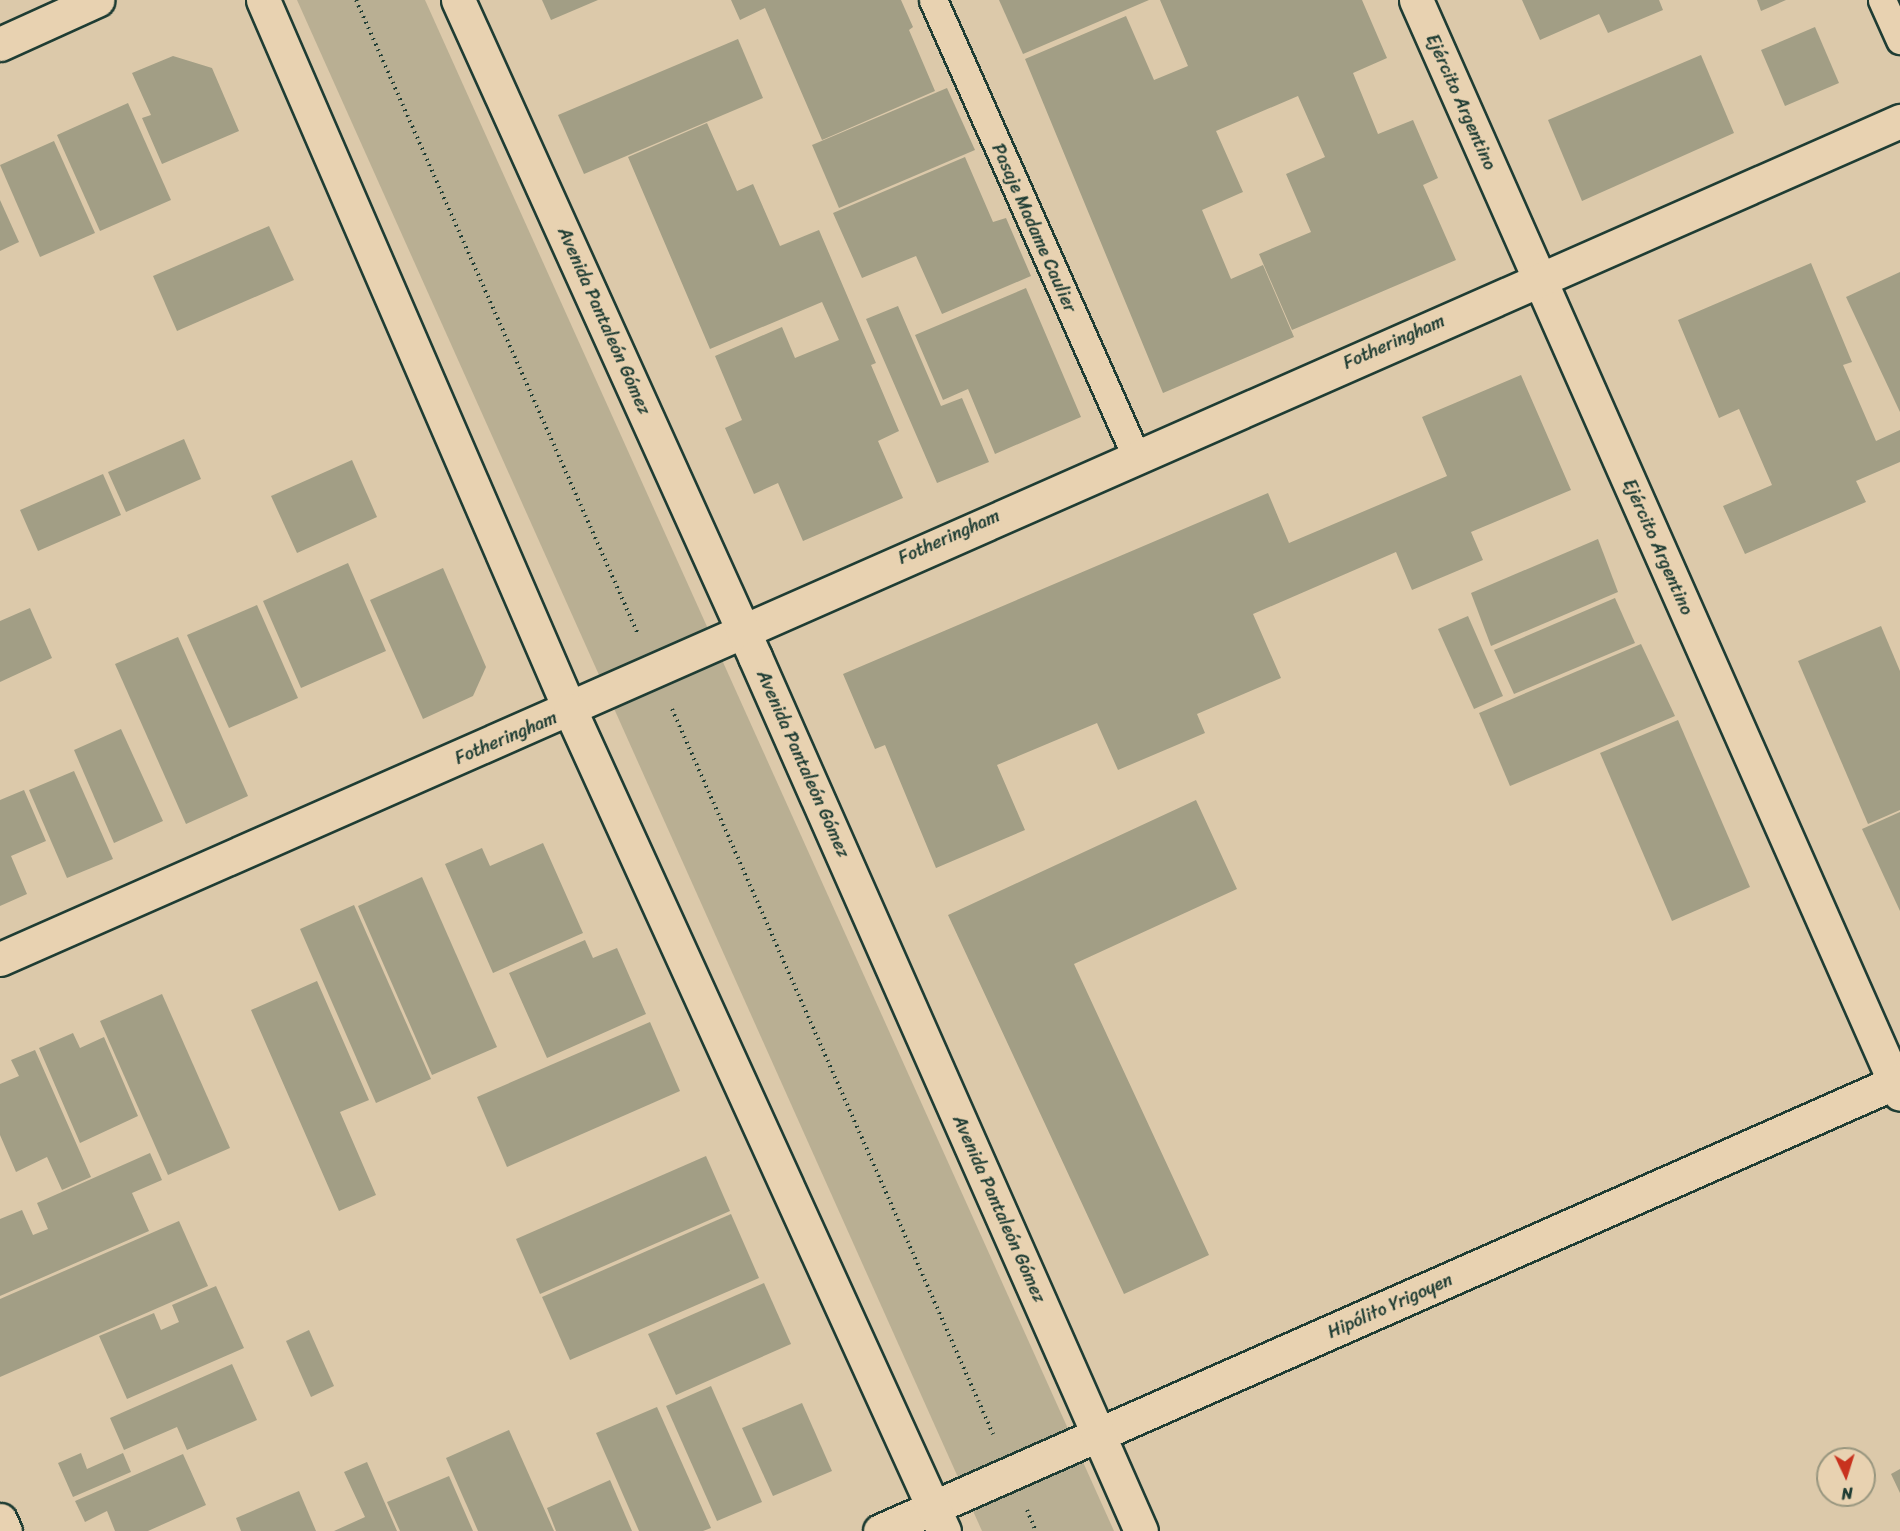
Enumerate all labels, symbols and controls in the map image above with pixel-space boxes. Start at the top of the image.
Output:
street label: Ejército Argentino [1421,31,1501,173]
street label: Pasaje Madame Caulier [987,140,1081,316]
street label: Avenida Pantaleón Gómez [553,224,655,418]
street label: Fotheringham [1340,310,1448,374]
street label: Ejército Argentino [1618,476,1698,618]
street label: Fotheringham [895,505,1003,569]
street label: Avenida Pantaleón Gómez [752,667,854,861]
street label: Fotheringham [452,707,560,769]
street label: Avenida Pantaleón Gómez [948,1112,1050,1306]
street label: Hipólito Yrigoyen [1324,1269,1456,1343]
north arrow [1816,1447,1876,1507]
text: N [1841,1479,1854,1508]

